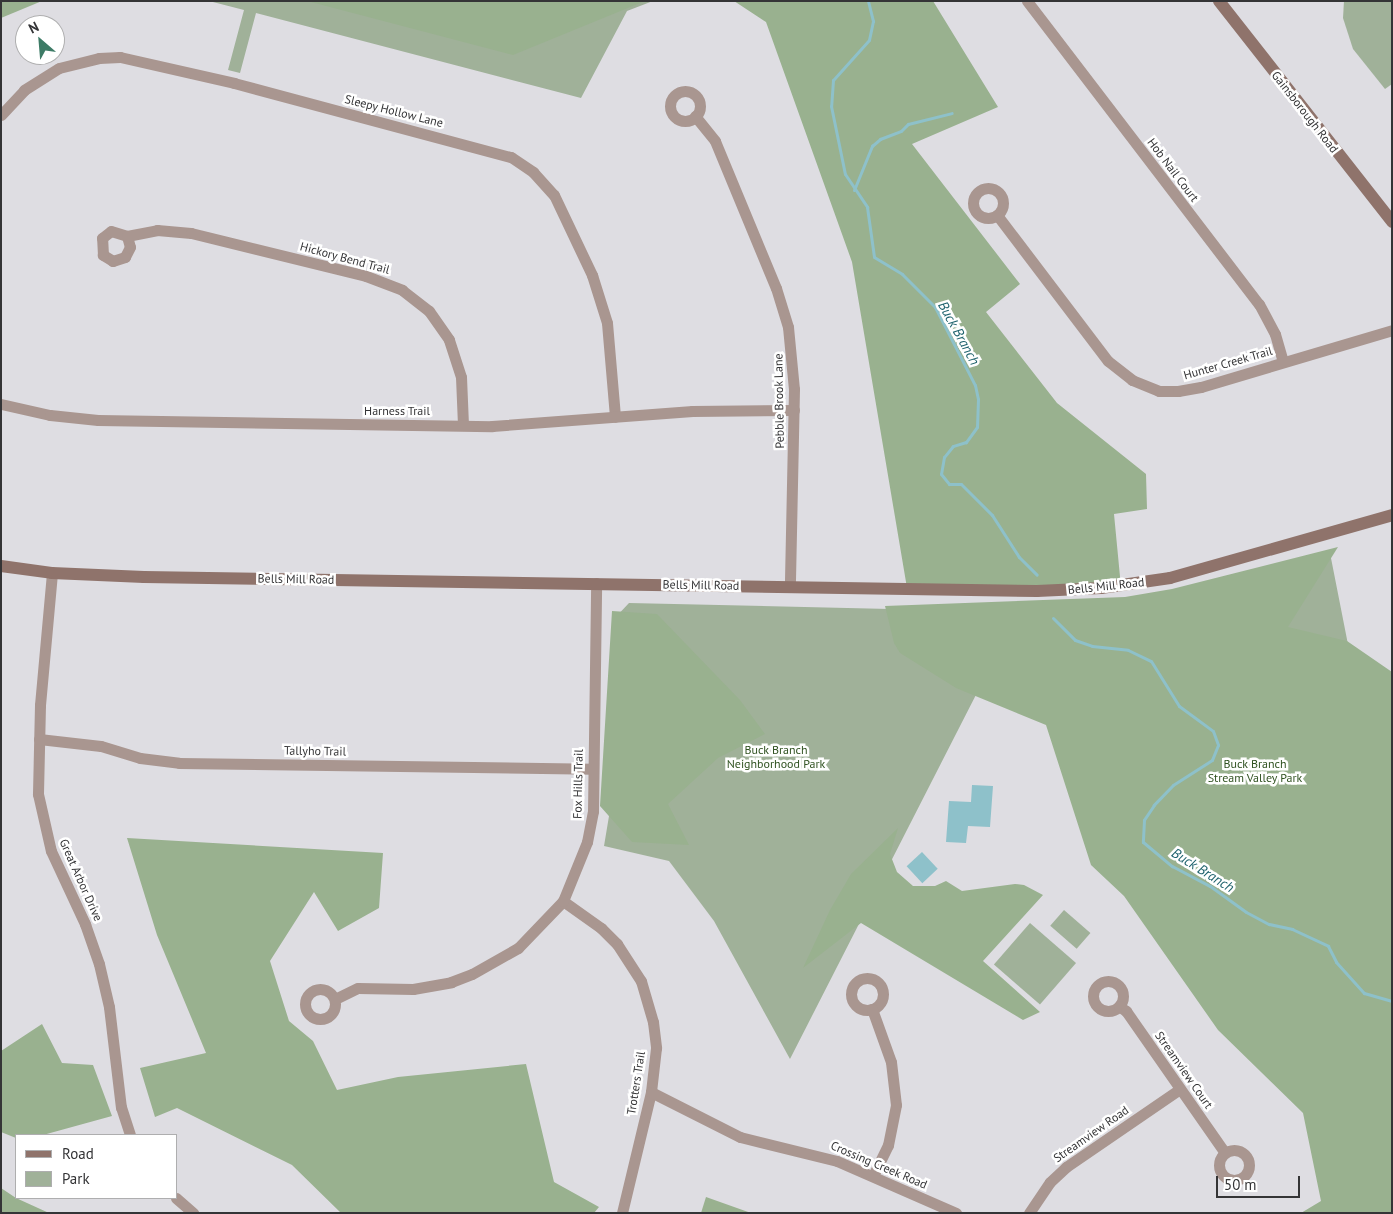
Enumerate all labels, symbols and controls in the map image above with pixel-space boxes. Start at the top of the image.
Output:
north arrow [15,15,65,65]
text: N [25,17,42,38]
street label: Gainsborough Road [1269,68,1341,156]
street label: Sleepy Hollow Lane [343,92,445,130]
street label: Hob Nail Court [1144,135,1202,205]
street label: Hickory Bend Trail [298,239,392,277]
water label: Buck Branch [935,298,983,368]
street label: Hunter Creek Trail [1182,343,1274,383]
street label: Pebble Brook Lane [771,353,787,449]
street label: Harness Trail [364,404,430,418]
street label: Bells Mill Road [258,571,334,587]
street label: Bells Mill Road [1067,575,1145,597]
street label: Bells Mill Road [663,577,739,593]
street label: Tallyho Trail [284,743,346,759]
park label: Buck Branch Neighborhood Park [727,743,825,771]
street label: Fox Hills Trail [570,749,586,819]
park label: Buck Branch Stream Valley Park [1207,757,1303,785]
street label: Great Arbor Drive [56,836,106,924]
water label: Buck Branch [1169,844,1237,896]
street label: Streamview Court [1152,1029,1216,1111]
street label: Trotters Trail [624,1050,648,1116]
street label: Streamview Road [1051,1103,1131,1165]
legend [15,1134,178,1199]
street label: Crossing Creek Road [828,1138,930,1192]
text: Road [62,1144,94,1163]
scale bar [1218,1166,1302,1198]
text: Park [62,1169,90,1188]
text: 50 m [1224,1175,1257,1194]

